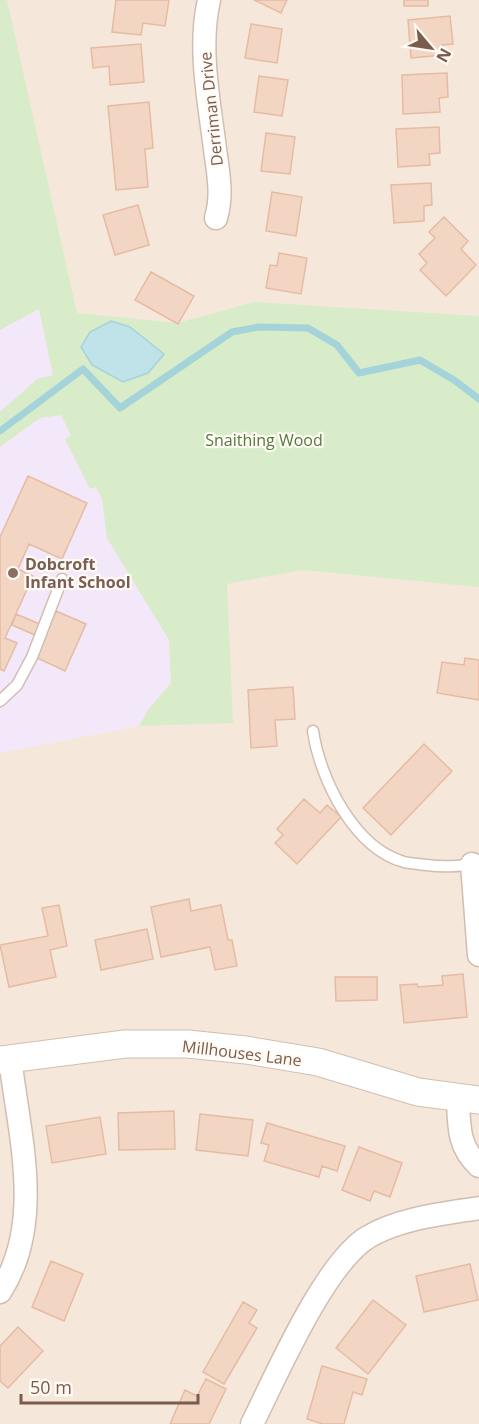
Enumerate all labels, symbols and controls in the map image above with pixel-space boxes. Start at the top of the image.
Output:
north arrow [401,18,461,78]
text: N [431,44,457,66]
street label: Derriman Drive [194,51,228,167]
park label: Snaithing Wood [205,429,323,451]
place label: Dobcroft Infant School [25,553,131,593]
marker: Dobcroft Infant School [6,566,20,580]
street label: Millhouses Lane [181,1035,303,1071]
scale bar [21,1367,198,1405]
text: 50 m [30,1375,72,1399]

